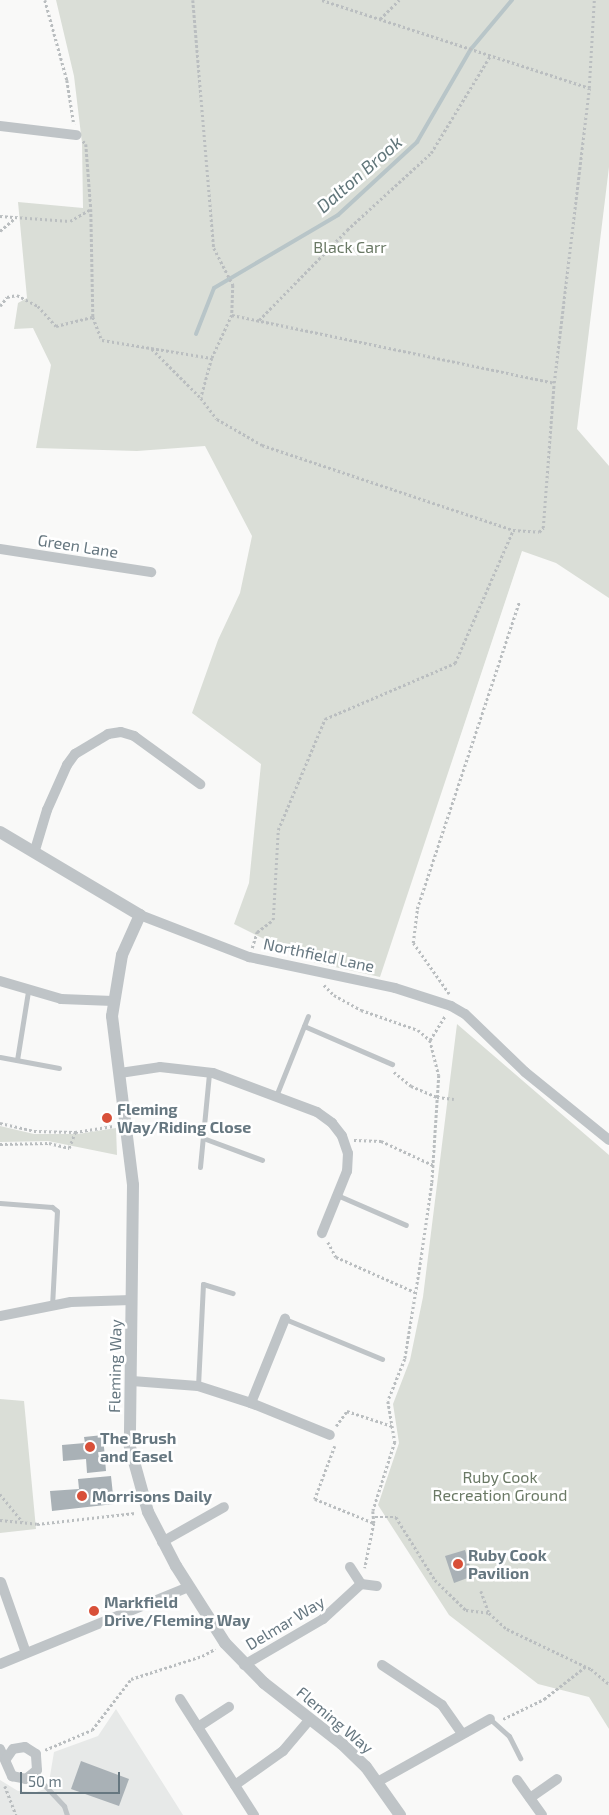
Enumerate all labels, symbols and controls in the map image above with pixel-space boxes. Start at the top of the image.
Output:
water label: Dalton Brook [312,131,406,217]
park label: Black Carr [313,237,387,257]
street label: Green Lane [36,530,120,562]
street label: Northfield Lane [262,934,376,976]
place label: Fleming Way/Riding Close [117,1099,251,1137]
marker: Fleming Way/Riding Close [101,1112,113,1124]
street label: Fleming Way [105,1319,125,1413]
place label: The Brush and Easel [100,1428,176,1466]
marker: The Brush and Easel [84,1441,96,1453]
park label: Ruby Cook Recreation Ground [433,1467,567,1505]
place label: Morrisons Daily [92,1486,212,1506]
marker: Morrisons Daily [76,1490,88,1502]
place label: Ruby Cook Pavilion [468,1545,547,1583]
marker: Ruby Cook Pavilion [452,1558,464,1570]
place label: Markfield Drive/Fleming Way [104,1592,250,1630]
street label: Delmar Way [242,1592,328,1654]
marker: Markfield Drive/Fleming Way [88,1605,100,1617]
street label: Fleming Way [293,1682,377,1758]
scale bar [22,1762,122,1794]
text: 50 m [28,1772,62,1790]

